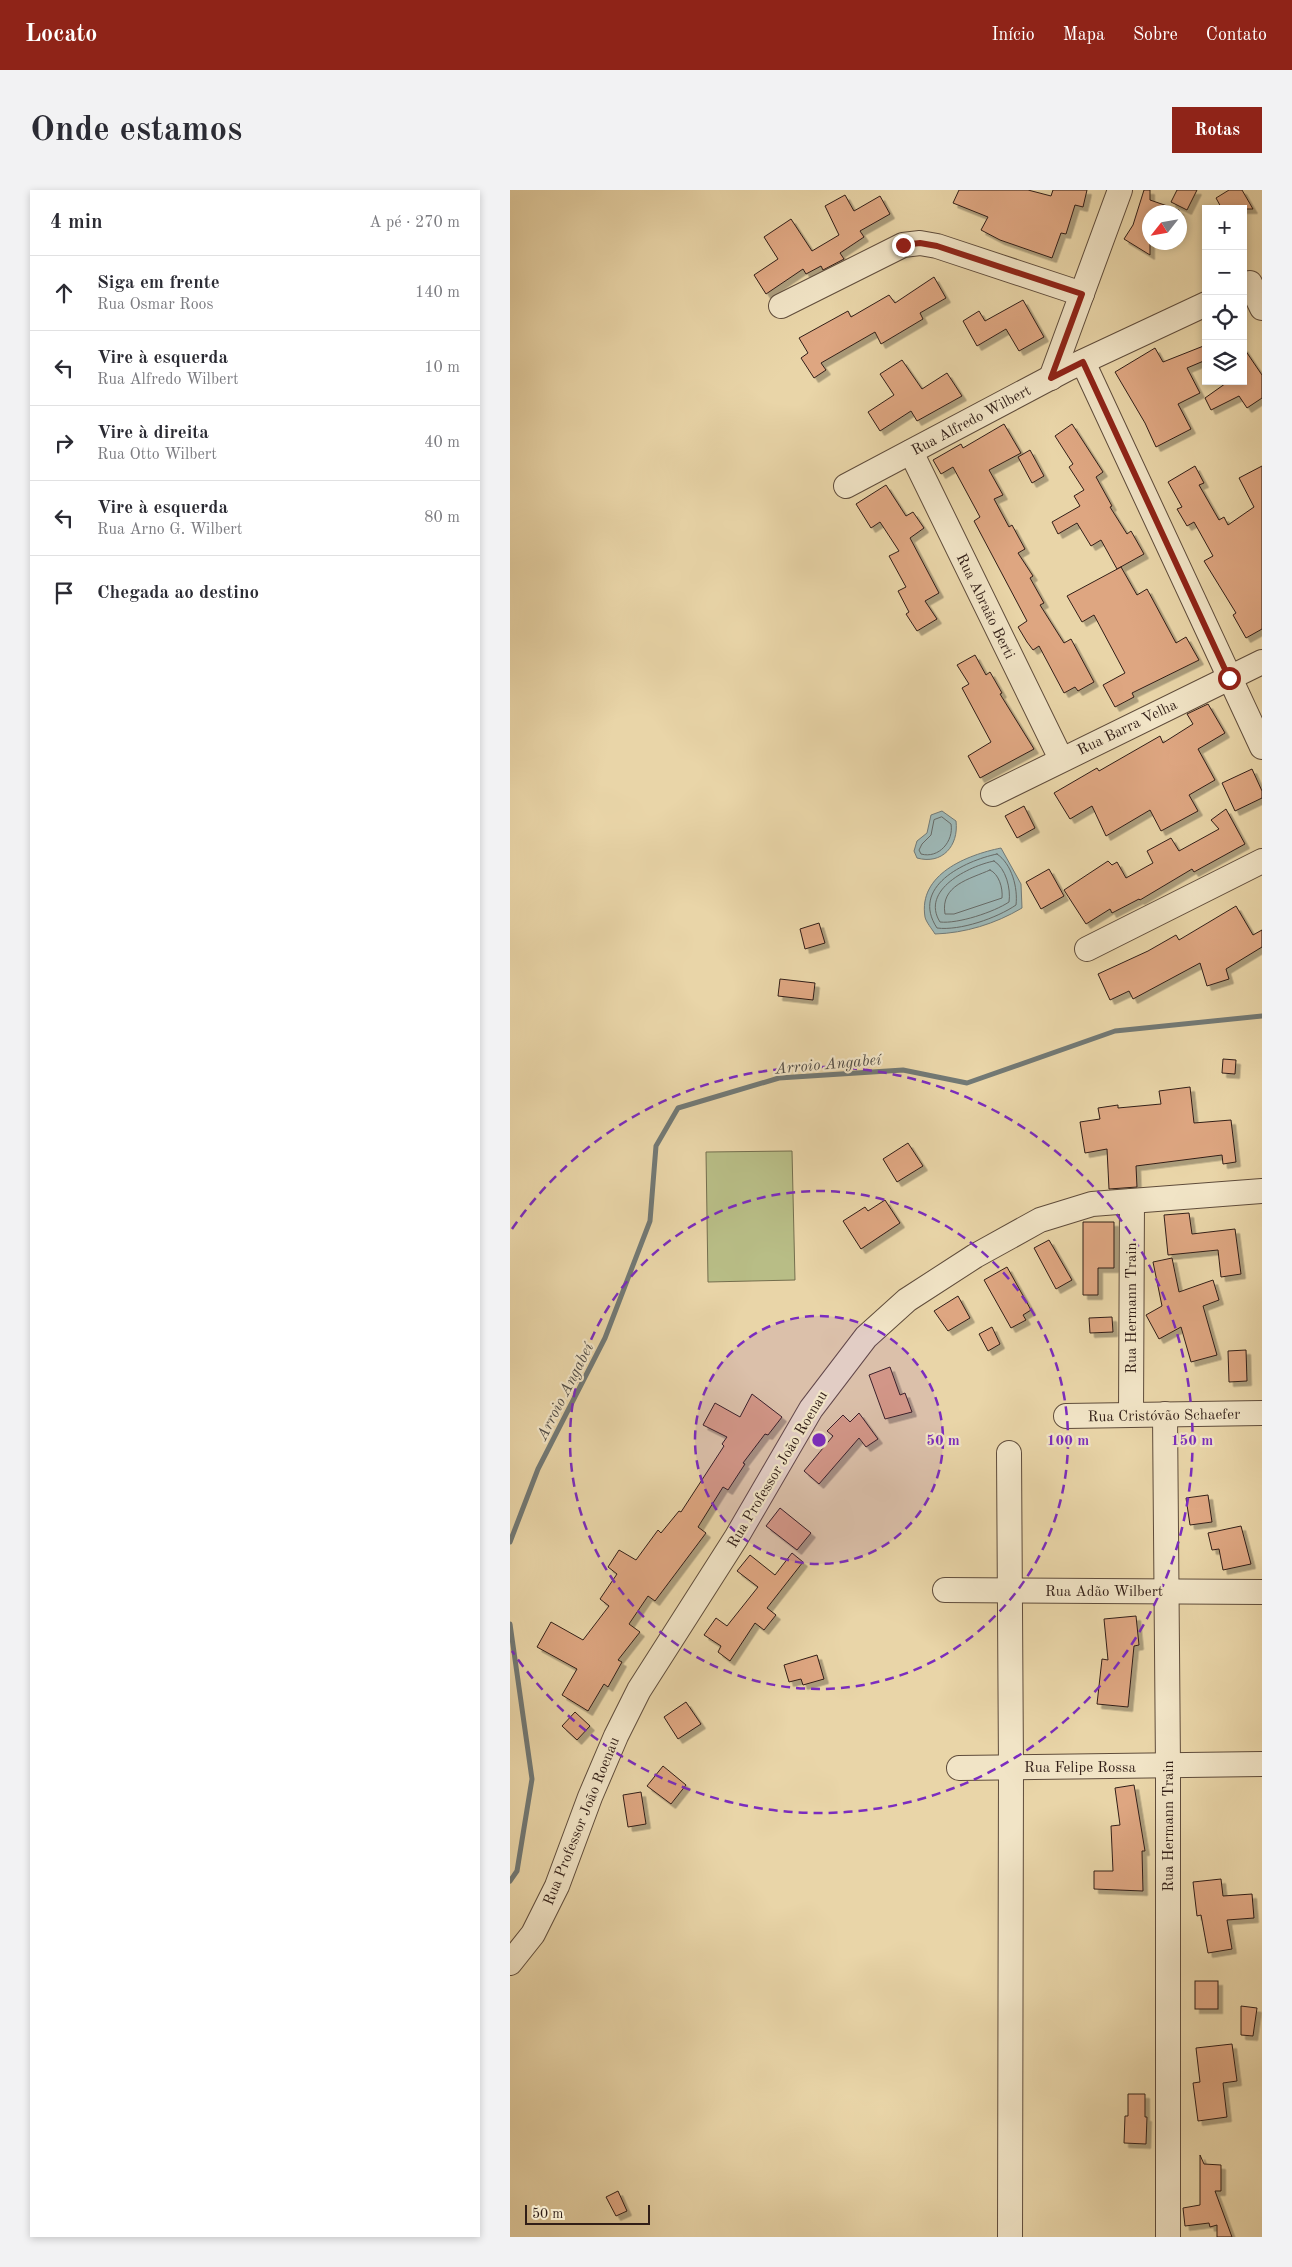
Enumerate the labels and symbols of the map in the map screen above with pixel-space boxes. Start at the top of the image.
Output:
north arrow [1142,205,1187,250]
route end [892,234,915,257]
street label: Rua Alfredo Wilbert [910,384,1034,459]
street label: Rua Abraão Berti [953,552,1017,662]
route start [1218,667,1241,690]
street label: Rua Barra Velha [1076,698,1180,759]
water label: Arroio Angabeí [773,1052,884,1078]
street label: Rua Hermann Train [1125,1242,1140,1374]
water label: Arroio Angabeí [534,1339,598,1444]
street label: Rua Professor João Roenau [725,1389,831,1551]
street label: Rua Cristóvão Schaefer [1088,1408,1240,1425]
centre of rings [810,1431,828,1449]
text: 50 m [926,1434,960,1449]
text: 100 m [1047,1434,1089,1449]
text: 150 m [1171,1434,1213,1449]
street label: Rua Adão Wilbert [1045,1585,1163,1600]
street label: Rua Professor João Roenau [542,1735,623,1908]
street label: Rua Hermann Train [1162,1760,1177,1892]
street label: Rua Felipe Rossa [1024,1761,1137,1776]
scale bar [525,2202,650,2225]

